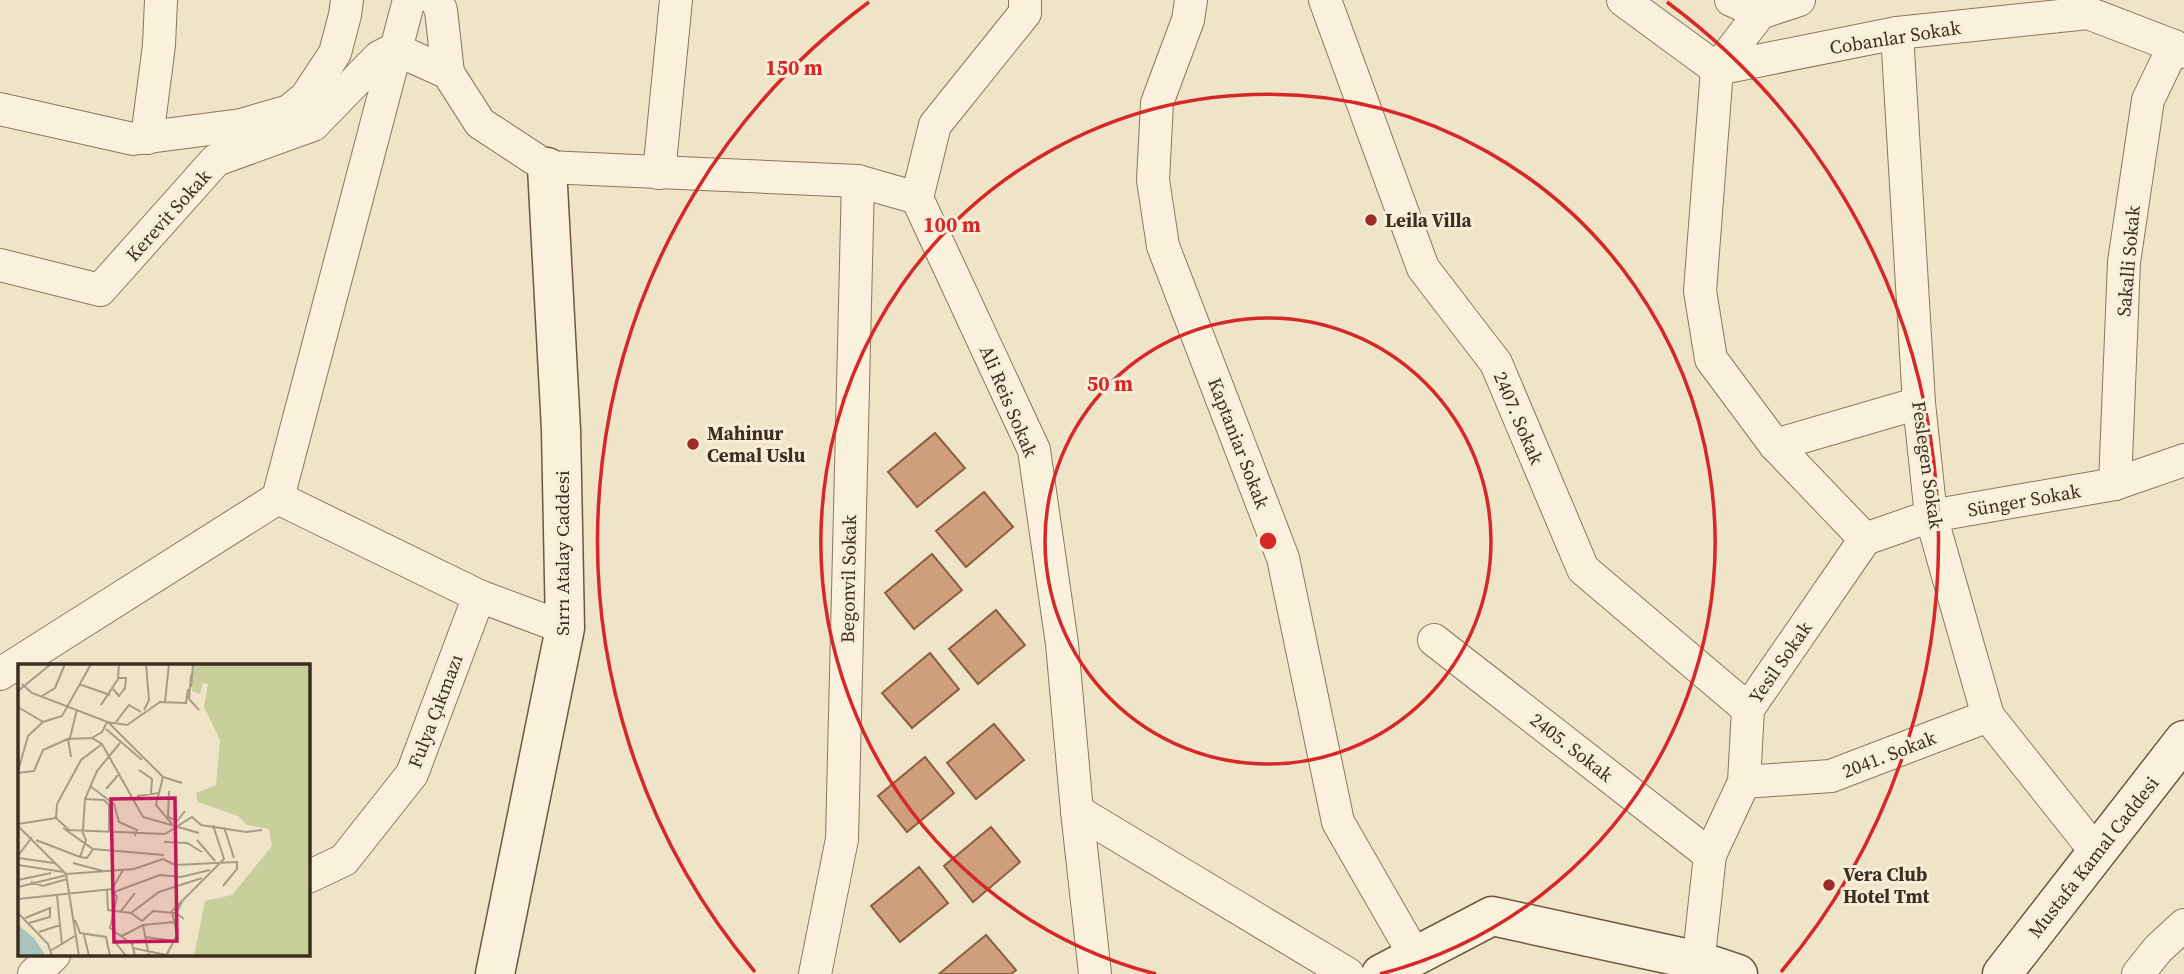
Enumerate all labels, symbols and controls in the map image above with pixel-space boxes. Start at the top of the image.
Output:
street label: Cobanlar Sokak [1828,14,1963,60]
text: 150 m [765,53,823,82]
street label: Kerevit Sokak [120,163,217,267]
street label: Sakalli Sokak [2110,204,2146,318]
place label: Leila Villa [1385,207,1473,233]
text: 100 m [923,210,981,239]
marker: Leila Villa [1363,212,1379,228]
street label: Ali Reis Sokak [974,341,1044,461]
street label: 2407. Sokak [1488,368,1550,469]
text: 50 m [1087,369,1133,398]
street label: Kaptaniar Sokak [1202,374,1276,513]
street label: Feslegen Sokak [1906,399,1950,531]
place label: Mahinur Cemal Uslu [707,420,806,468]
marker: Mahinur Cemal Uslu [685,436,701,452]
street label: Sırrı Atalay Caddesi [549,470,575,636]
street label: Sünger Sokak [1965,477,2083,523]
street label: Begonvil Sokak [834,514,862,643]
centre of rings [1256,529,1280,553]
street label: Yesil Sokak [1742,615,1818,708]
street label: Fulya Çıkmazı [401,650,469,772]
inset map [18,664,310,956]
street label: 2405. Sokak [1525,706,1619,788]
street label: 2041. Sokak [1838,724,1940,784]
street label: Mustafa Kamal Caddesi [2022,771,2165,943]
place label: Vera Club Hotel Tmt [1843,861,1930,909]
marker: Vera Club Hotel Tmt [1821,877,1837,893]

